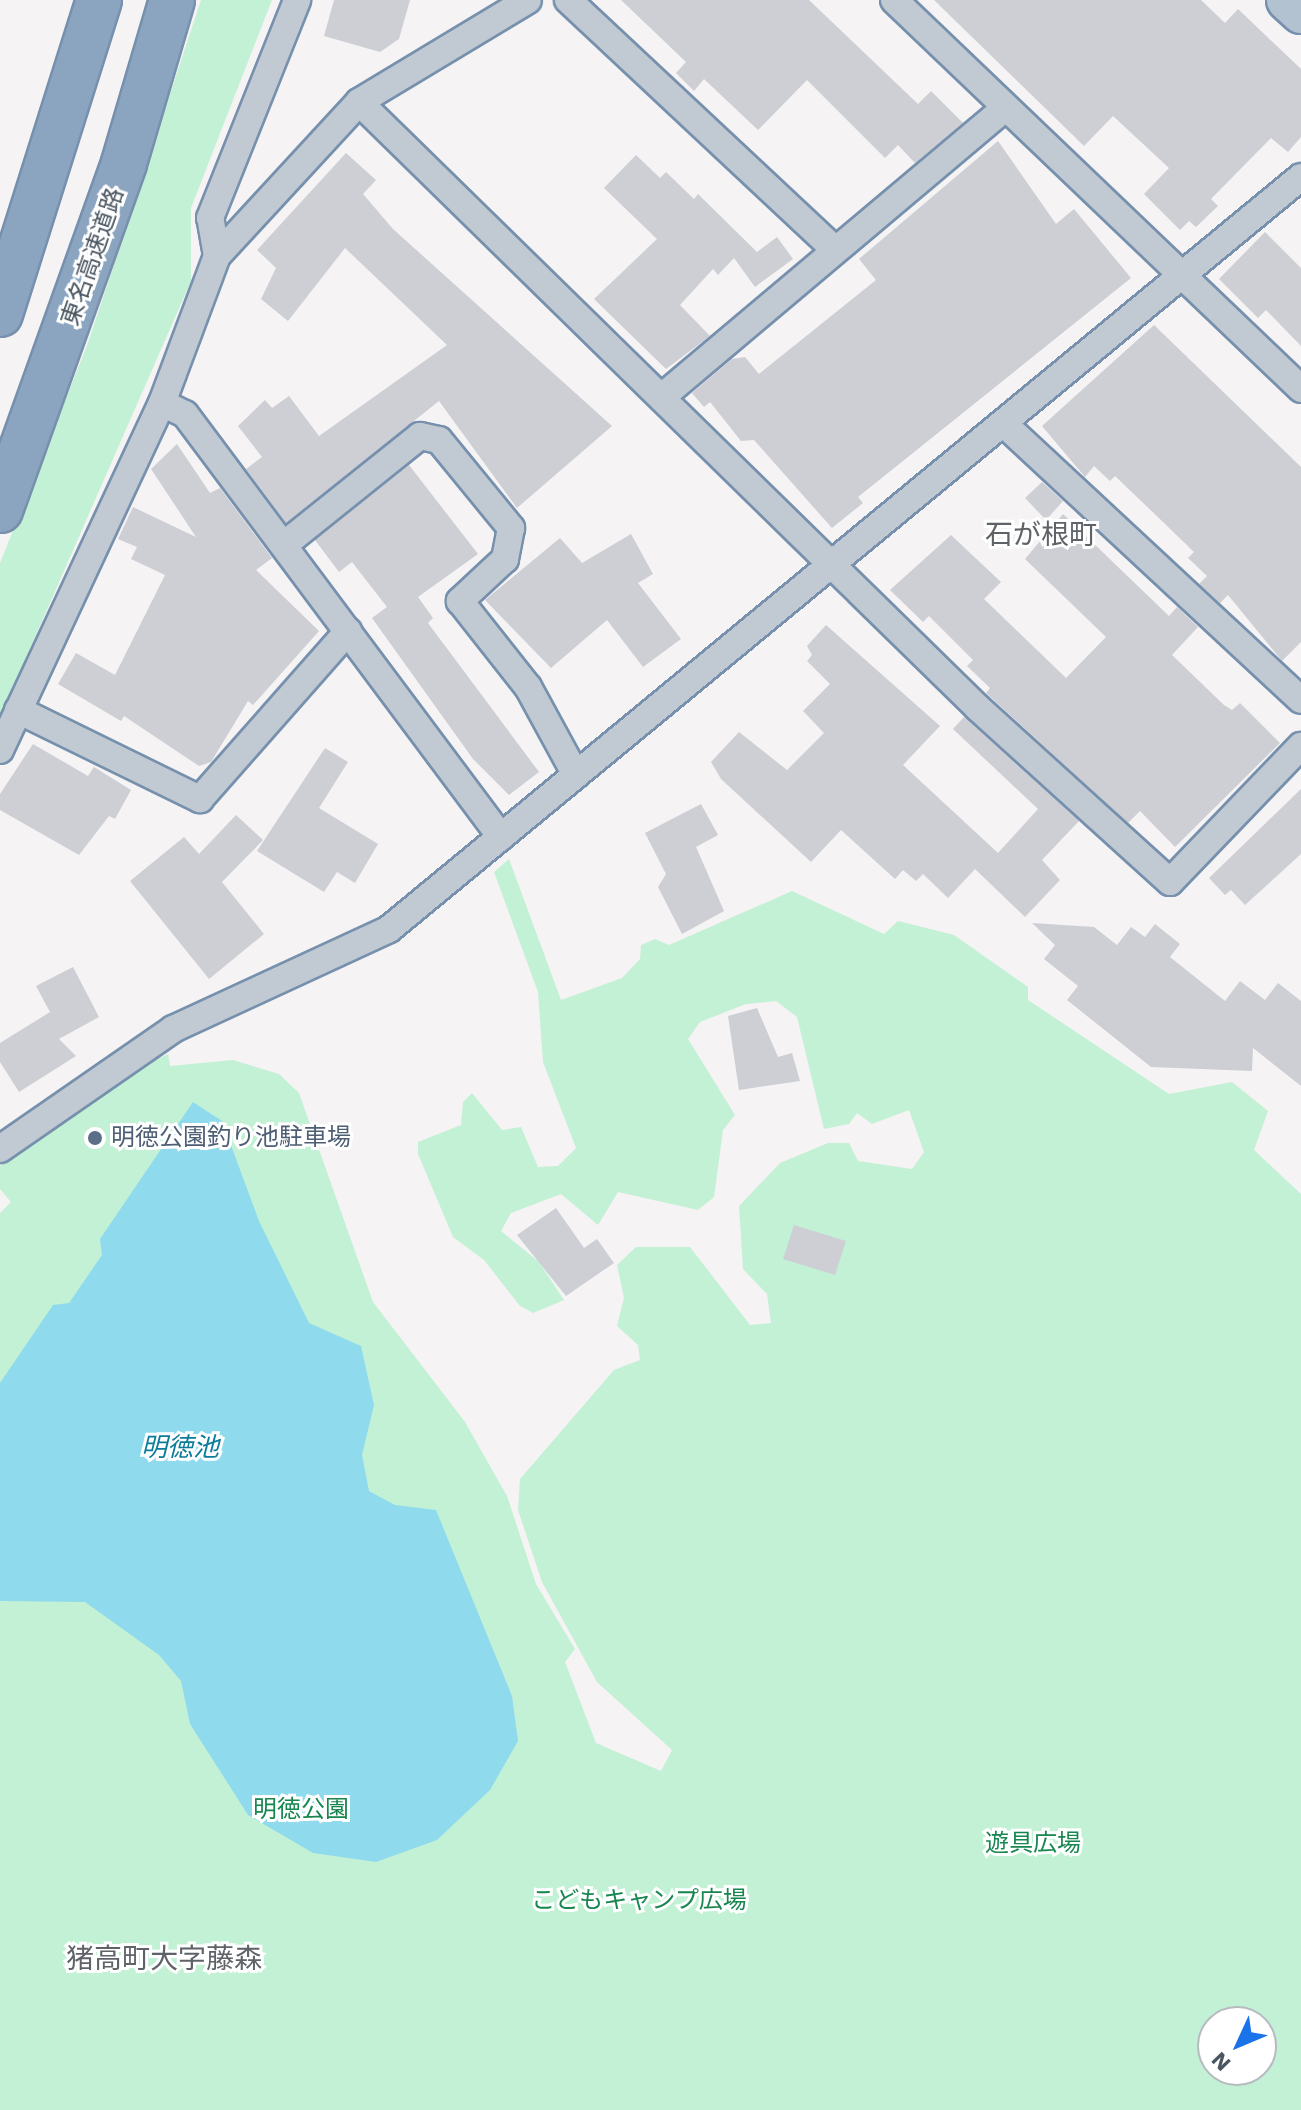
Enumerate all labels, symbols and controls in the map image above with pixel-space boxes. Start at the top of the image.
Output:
street label: 東名高速道路 [56,184,130,330]
district label: 石が根町 [985,518,1097,552]
place label: 明徳公園釣り池駐車場 [111,1124,351,1152]
marker: 明徳公園釣り池駐車場 [86,1129,104,1147]
water label: 明徳池 [141,1432,219,1464]
park label: 明徳公園 [253,1796,349,1824]
park label: 遊具広場 [985,1830,1081,1858]
park label: こどもキャンプ広場 [531,1887,747,1915]
district label: 猪高町大字藤森 [66,1942,262,1976]
north arrow [1197,2006,1277,2086]
text: N [1206,2047,1235,2076]

